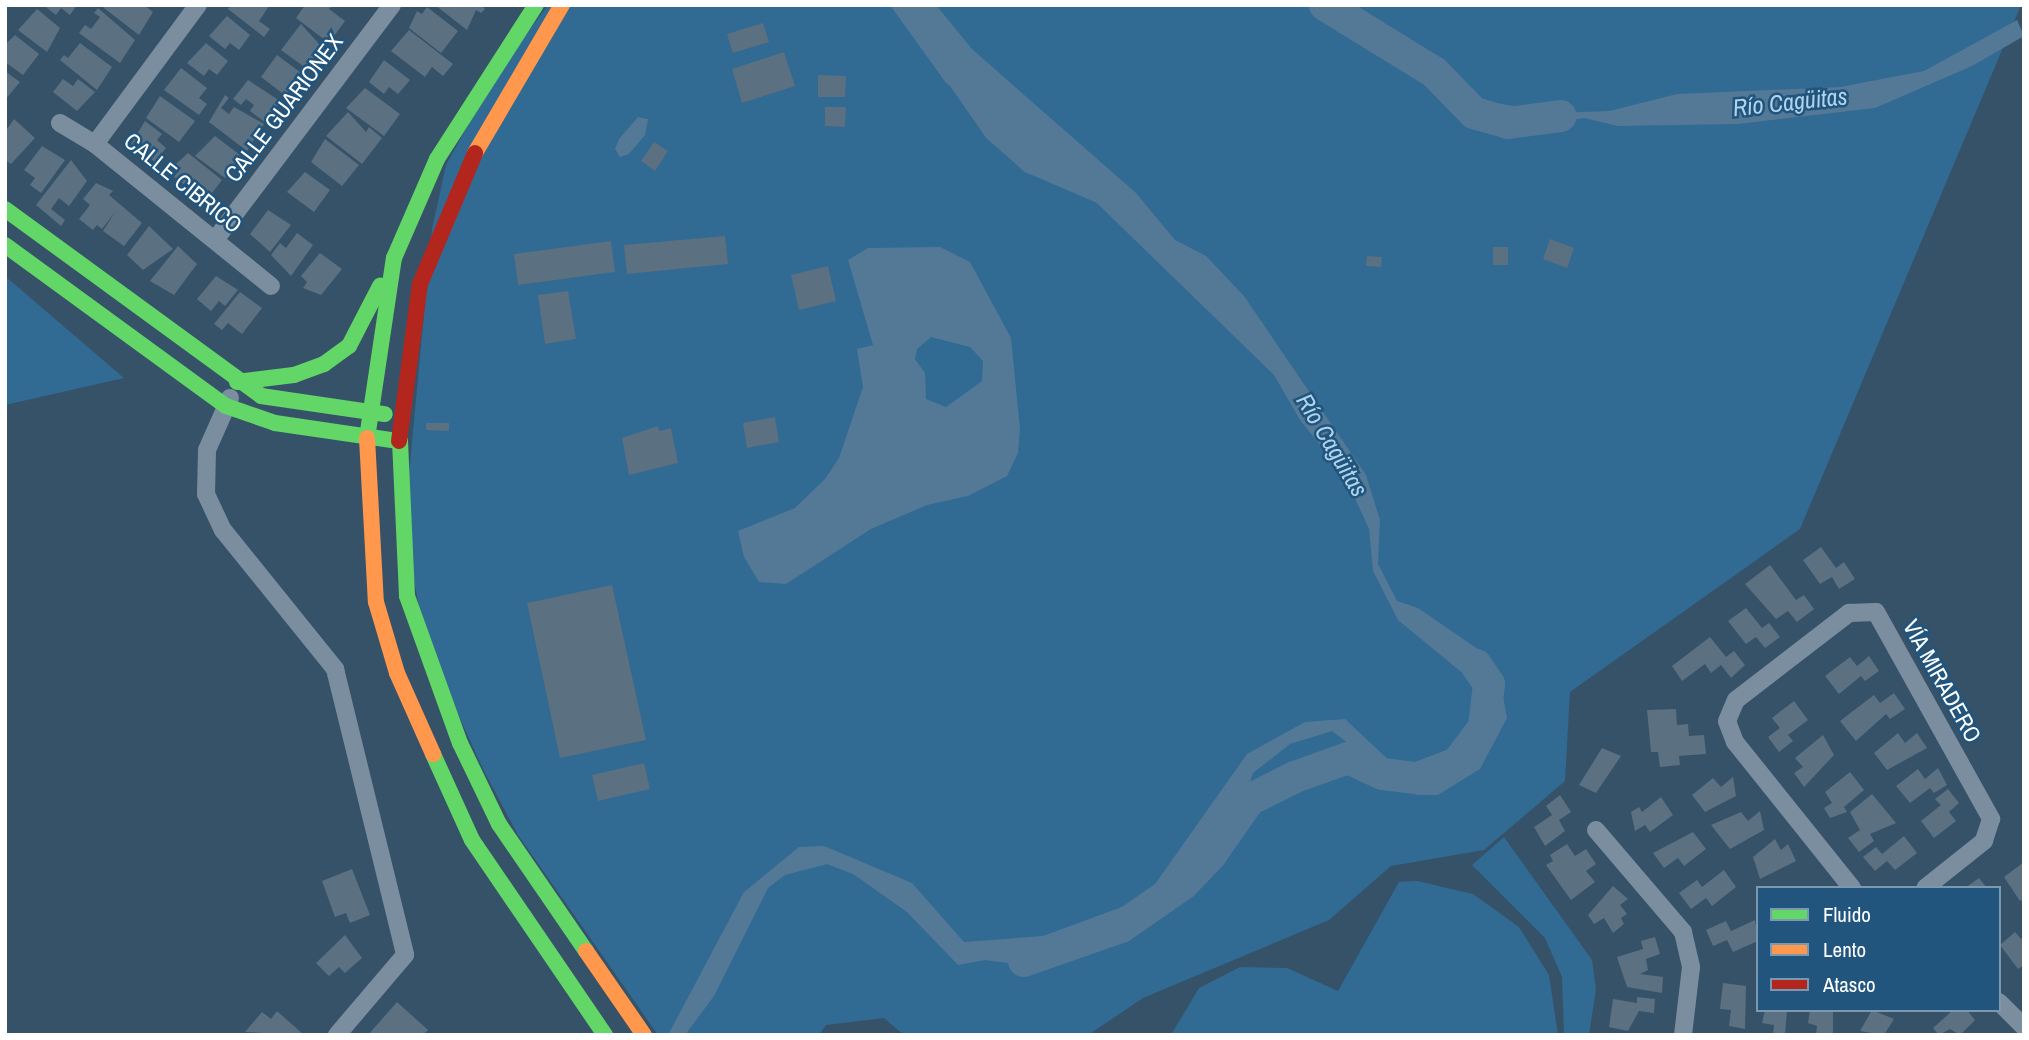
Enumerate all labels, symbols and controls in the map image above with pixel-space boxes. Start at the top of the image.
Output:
street label: CALLE GUARIONEX [219,29,349,187]
water label: Río Cagüitas [1731,82,1849,122]
street label: CALLE CIBRICO [119,127,247,239]
water label: Río Cagüitas [1290,388,1374,502]
street label: VÍA MIRADERO [1897,614,1987,748]
legend [1756,886,2001,1012]
text: Fluido [1823,900,1871,929]
text: Lento [1823,935,1866,964]
text: Atasco [1823,970,1876,999]

